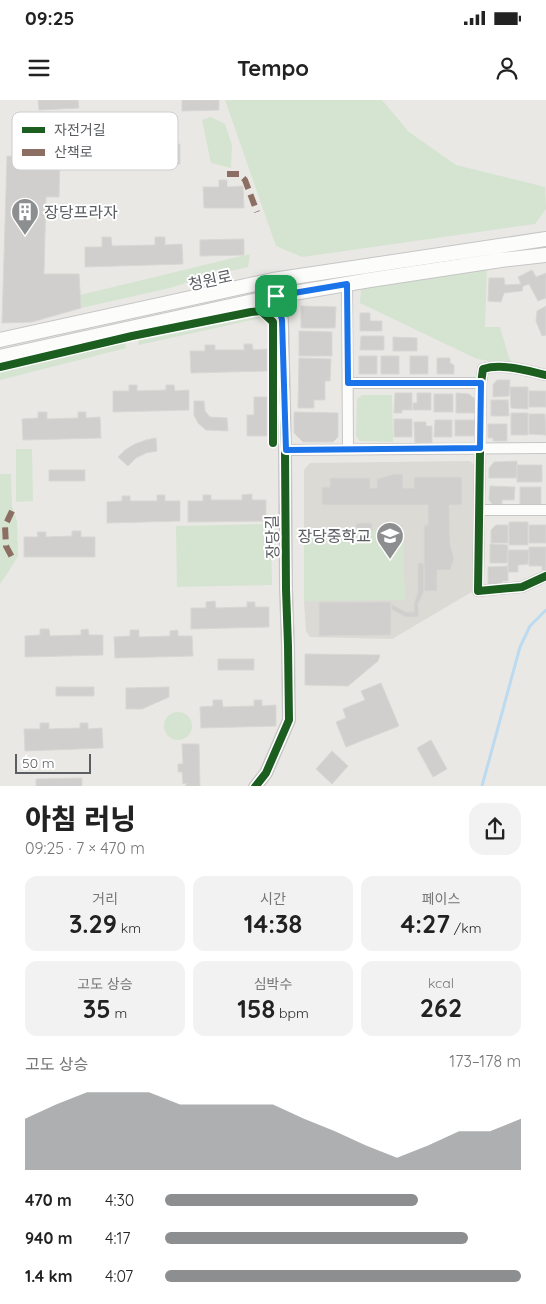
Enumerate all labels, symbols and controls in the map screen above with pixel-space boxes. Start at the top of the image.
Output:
text: 09:25 [25,6,74,30]
icon: menu [25,54,53,82]
text: Tempo [237,54,309,82]
icon: person [493,54,521,82]
legend [12,112,178,170]
text: 자전거길 [54,121,106,139]
text: 산책로 [54,143,93,161]
building icon: 장당프라자 [10,197,40,236]
place label: 장당프라자 [44,202,118,222]
street label: 청원로 [186,266,234,294]
pin [255,275,297,317]
icon: arrive [262,282,290,310]
street label: 장당길 [262,515,282,559]
school or university icon: 장당중학교 [375,521,405,560]
place label: 장당중학교 [297,526,371,546]
scale bar [15,752,91,775]
text: 50 m [22,754,55,772]
text: 아침 러닝 [25,801,136,836]
button: share [469,803,521,855]
text: 09:25 · 7 × 470 m [25,838,145,858]
text: 거리 [92,890,118,908]
text: 시간 [260,890,286,908]
text: 페이스 [422,890,460,908]
text: 3.29 [69,908,117,939]
text: 14:38 [244,908,302,939]
text: 4:27 [401,908,450,939]
text: km [117,919,141,937]
text: /km [450,919,481,937]
text: kcal [428,974,454,992]
text: 고도 상승 [77,975,133,993]
text: 심박수 [254,975,292,993]
text: 262 [420,992,462,1023]
text: 35 [83,993,111,1024]
text: 158 [237,993,275,1024]
text: m [111,1004,127,1022]
text: bpm [275,1004,309,1022]
text: 173–178 m [449,1051,521,1071]
text: 고도 상승 [25,1054,88,1074]
text: 470 m [25,1190,72,1210]
text: 4:30 [105,1190,134,1210]
text: 940 m [25,1228,73,1248]
text: 4:17 [105,1228,131,1248]
text: 1.4 km [25,1266,72,1286]
text: 4:07 [105,1266,133,1286]

